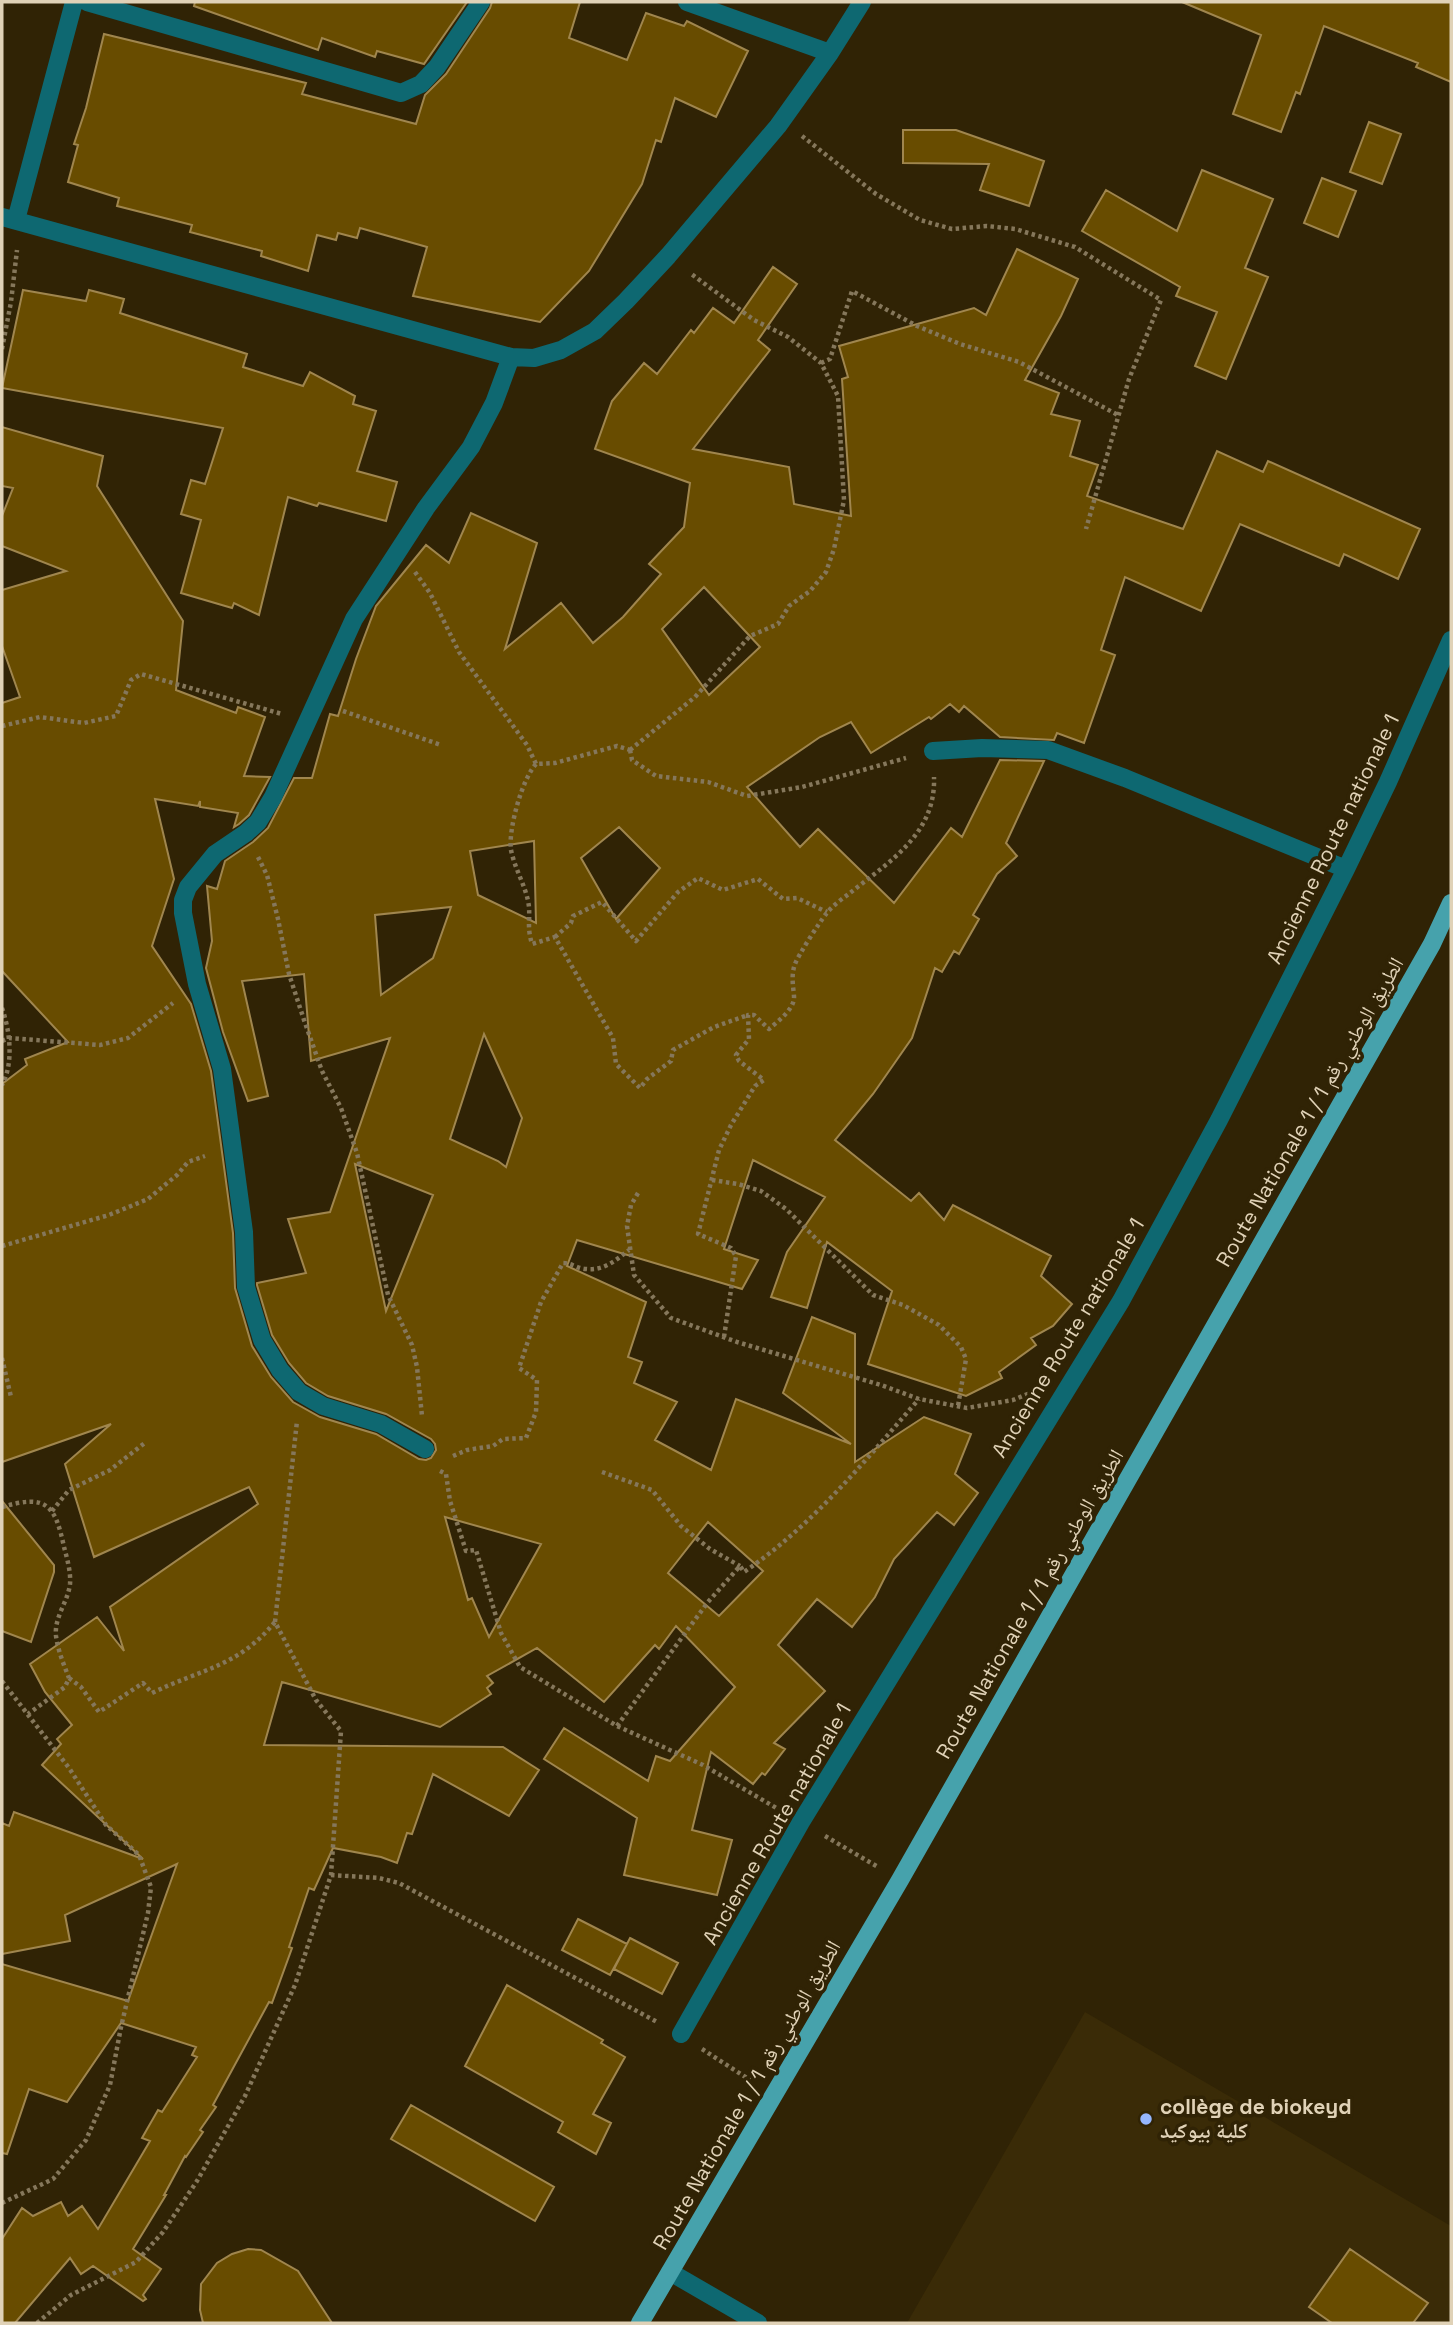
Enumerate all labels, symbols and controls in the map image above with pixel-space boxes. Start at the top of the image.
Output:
street label: Ancienne Route nationale 1 [1260,709,1405,968]
street label: Route Nationale 1 / الطريق الوطني رقم 1 [1210,952,1412,1273]
street label: Ancienne Route nationale 1 [985,1213,1150,1462]
street label: Route Nationale 1 / الطريق الوطني رقم 1 [930,1444,1132,1765]
street label: Ancienne Route nationale 1 [696,1698,857,1949]
street label: Route Nationale 1 / الطريق الوطني رقم 1 [647,1935,849,2256]
place label: collège de biokeyd كلية بيوكيد [1160,2093,1352,2144]
marker: collège de biokeyd كلية بيوكيد [1138,2111,1154,2127]

